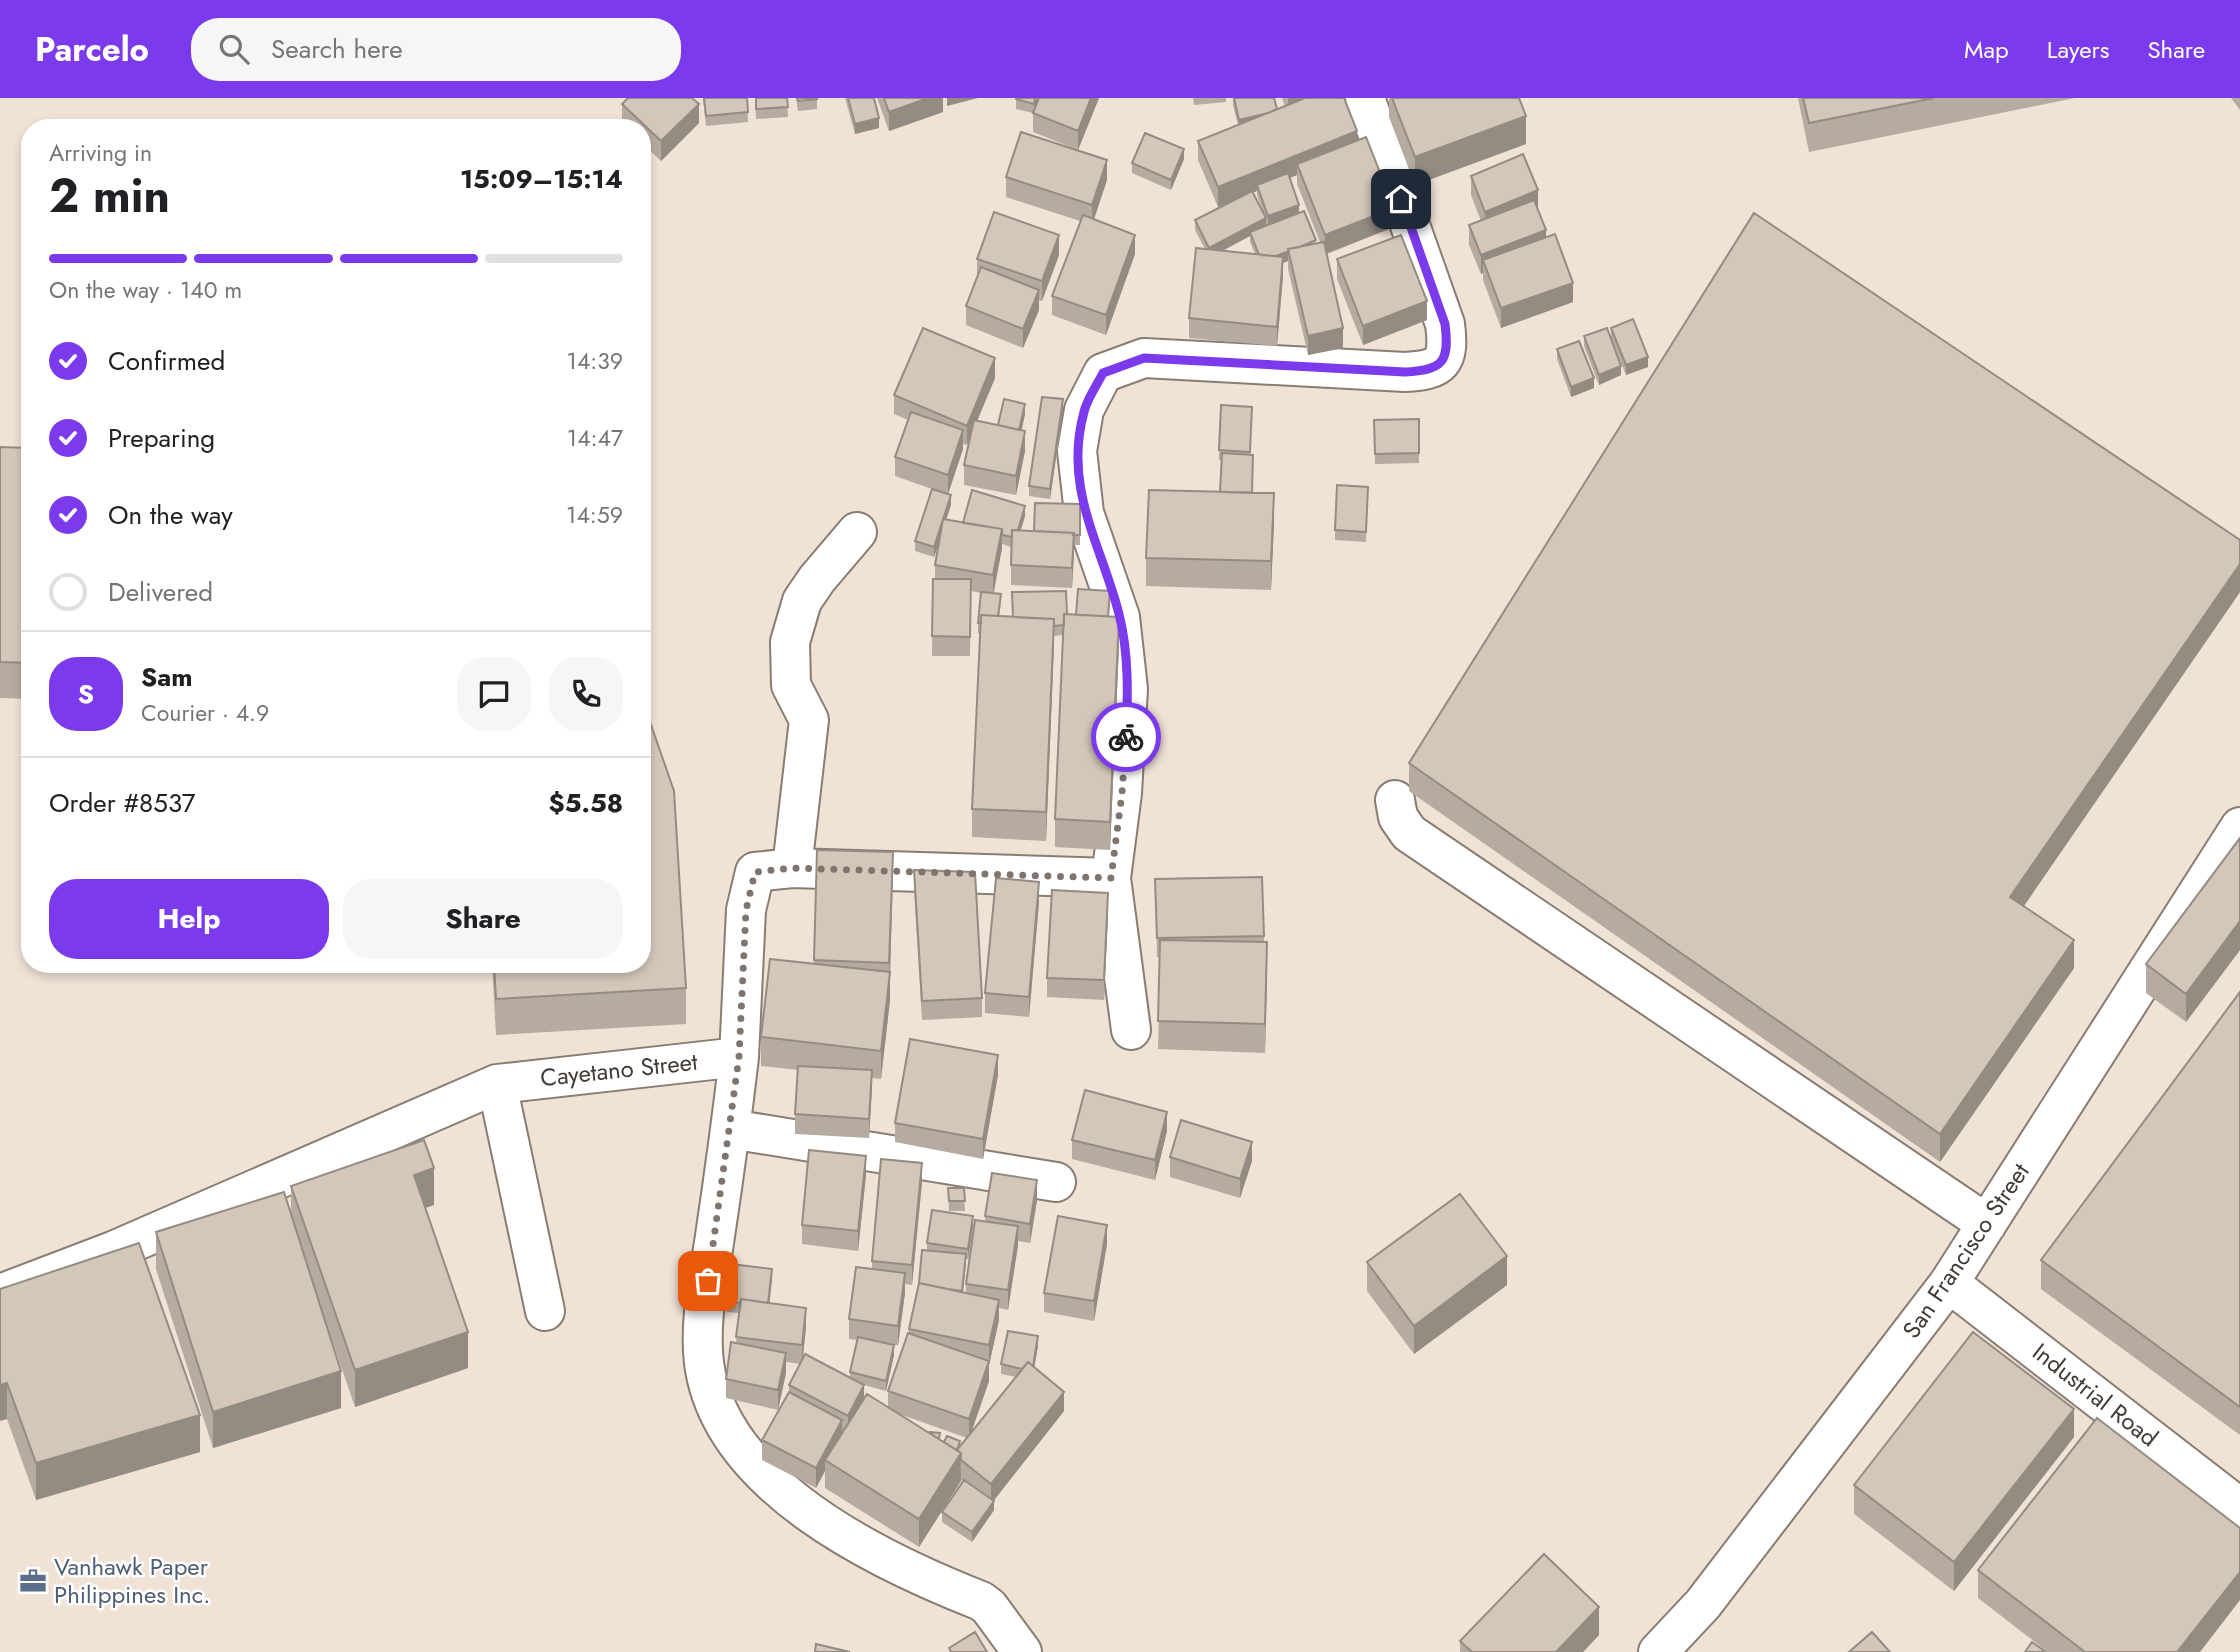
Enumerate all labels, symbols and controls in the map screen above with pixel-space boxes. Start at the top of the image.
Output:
search box [191,18,681,81]
text: Parcelo [35,26,149,73]
icon: search [215,30,253,68]
text: Search here [271,30,403,68]
text: Map [1964,32,2009,67]
text: Layers [2047,32,2109,67]
text: Share [2147,32,2205,67]
text: Arriving in [49,136,152,170]
text: 15:09–15:14 [460,160,623,198]
text: 2 min [49,163,170,229]
pin [1371,169,1431,229]
icon: home [1382,180,1420,218]
text: On the way · 140 m [49,273,242,307]
icon: check [49,342,87,380]
text: Confirmed [108,342,225,380]
text: 14:39 [567,344,623,378]
icon: check [49,419,87,457]
text: Preparing [108,419,215,457]
text: 14:47 [567,421,623,455]
icon: check [49,496,87,534]
text: On the way [108,496,233,534]
text: 14:59 [566,498,623,532]
text: Delivered [108,573,213,611]
button: chat [457,657,531,731]
button: phone [549,657,623,731]
text: Sam [141,658,193,696]
text: S [78,675,94,713]
text: Courier · 4.9 [141,696,269,730]
courier [1091,702,1161,772]
icon: bike [1107,718,1145,756]
text: Order #8537 [49,784,195,822]
text: $5.58 [549,784,623,822]
button: Help [49,879,329,959]
button: Share [343,879,623,959]
street label: Cayetano Street [539,1044,700,1095]
street label: San Francisco Street [1894,1156,2037,1345]
pin [678,1251,738,1311]
icon: bag [689,1262,727,1300]
street label: Industrial Road [2025,1334,2165,1455]
place label: Vanhawk Paper Philippines Inc. [54,1549,210,1612]
office icon: Vanhawk Paper Philippines Inc. [18,1566,48,1596]

